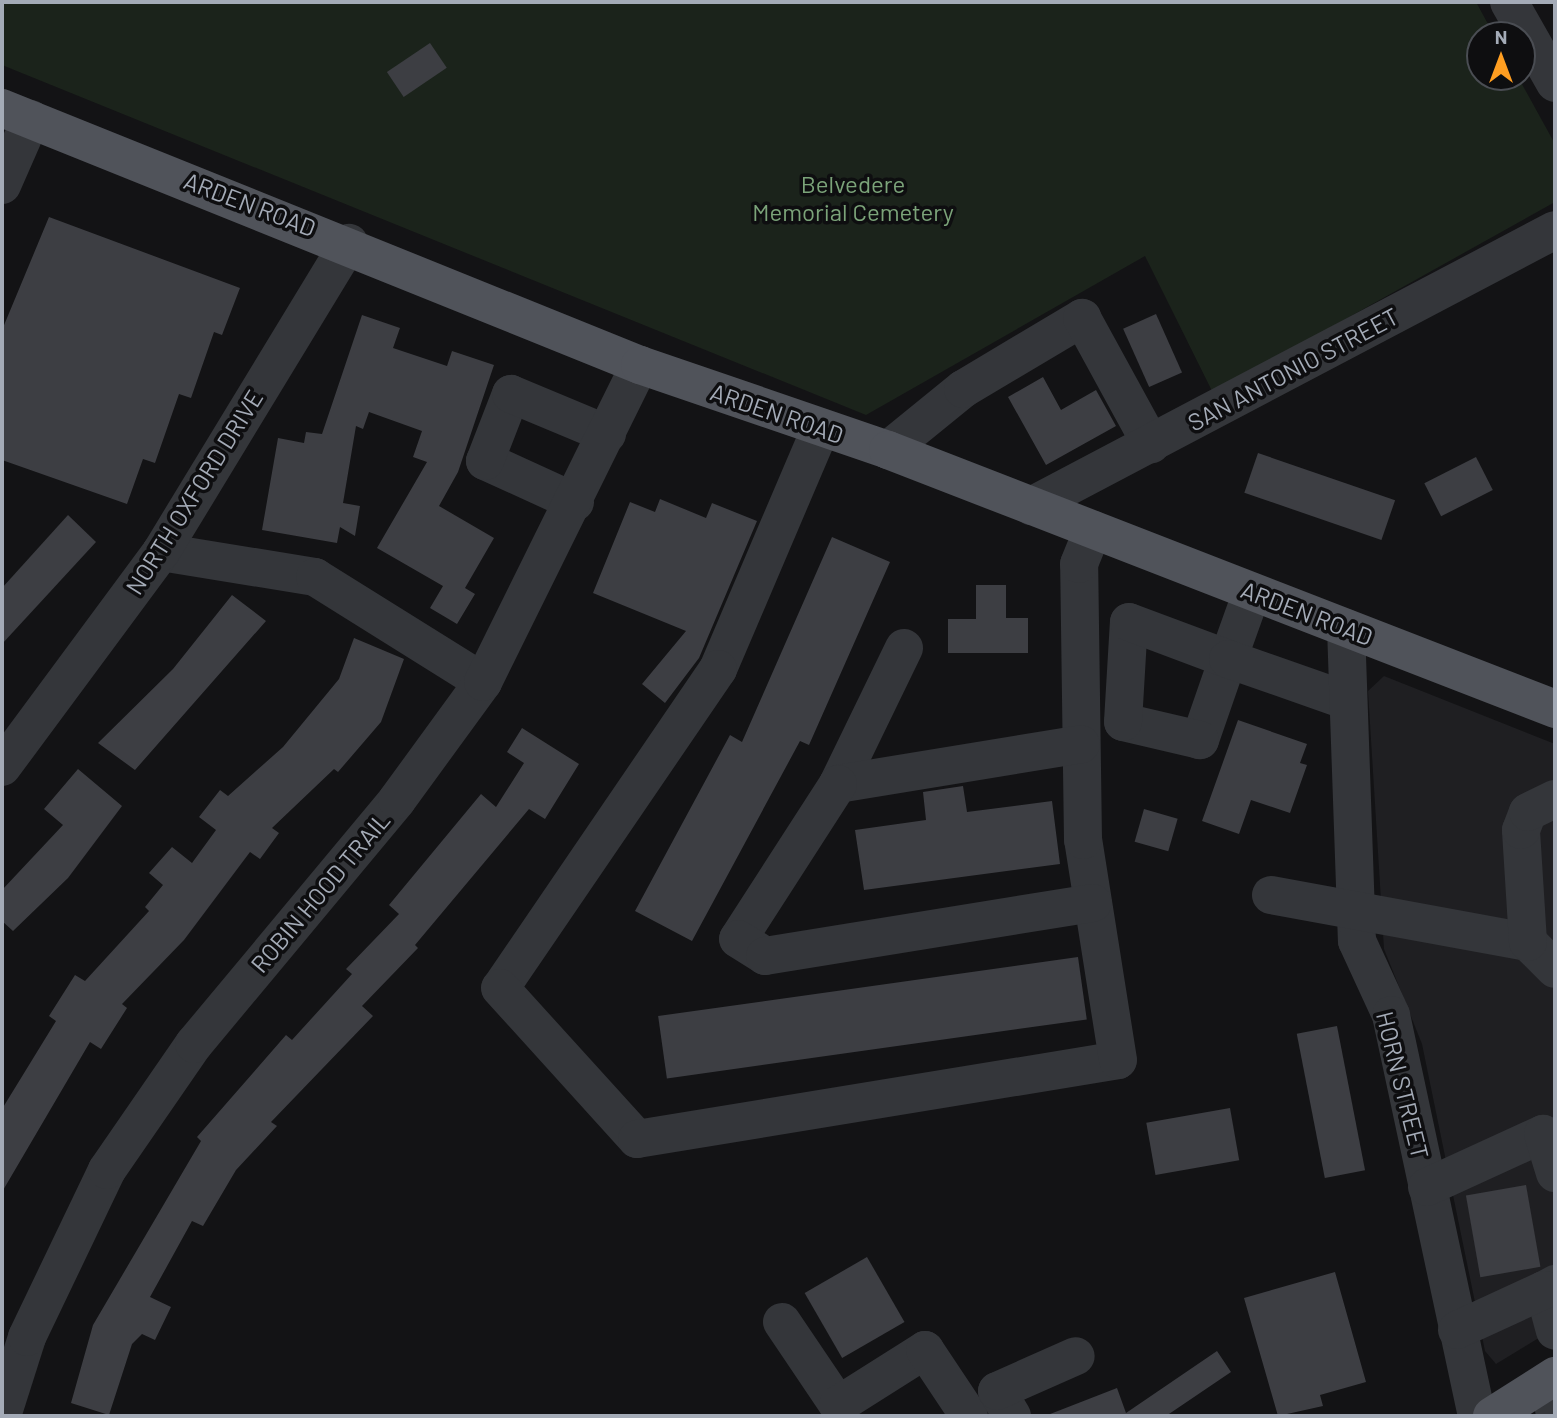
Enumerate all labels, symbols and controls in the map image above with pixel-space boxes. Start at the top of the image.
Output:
north arrow [1466,21,1536,91]
text: N [1495,25,1507,48]
street label: ARDEN ROAD [180,166,320,242]
park label: Belvedere Memorial Cemetery [752,170,954,226]
street label: SAN ANTONIO STREET [1183,301,1403,437]
street label: ARDEN ROAD [707,377,847,449]
street label: NORTH OXFORD DRIVE [119,384,269,600]
street label: ARDEN ROAD [1237,575,1377,651]
street label: ROBIN HOOD TRAIL [244,806,396,978]
street label: HORN STREET [1371,1008,1435,1162]

